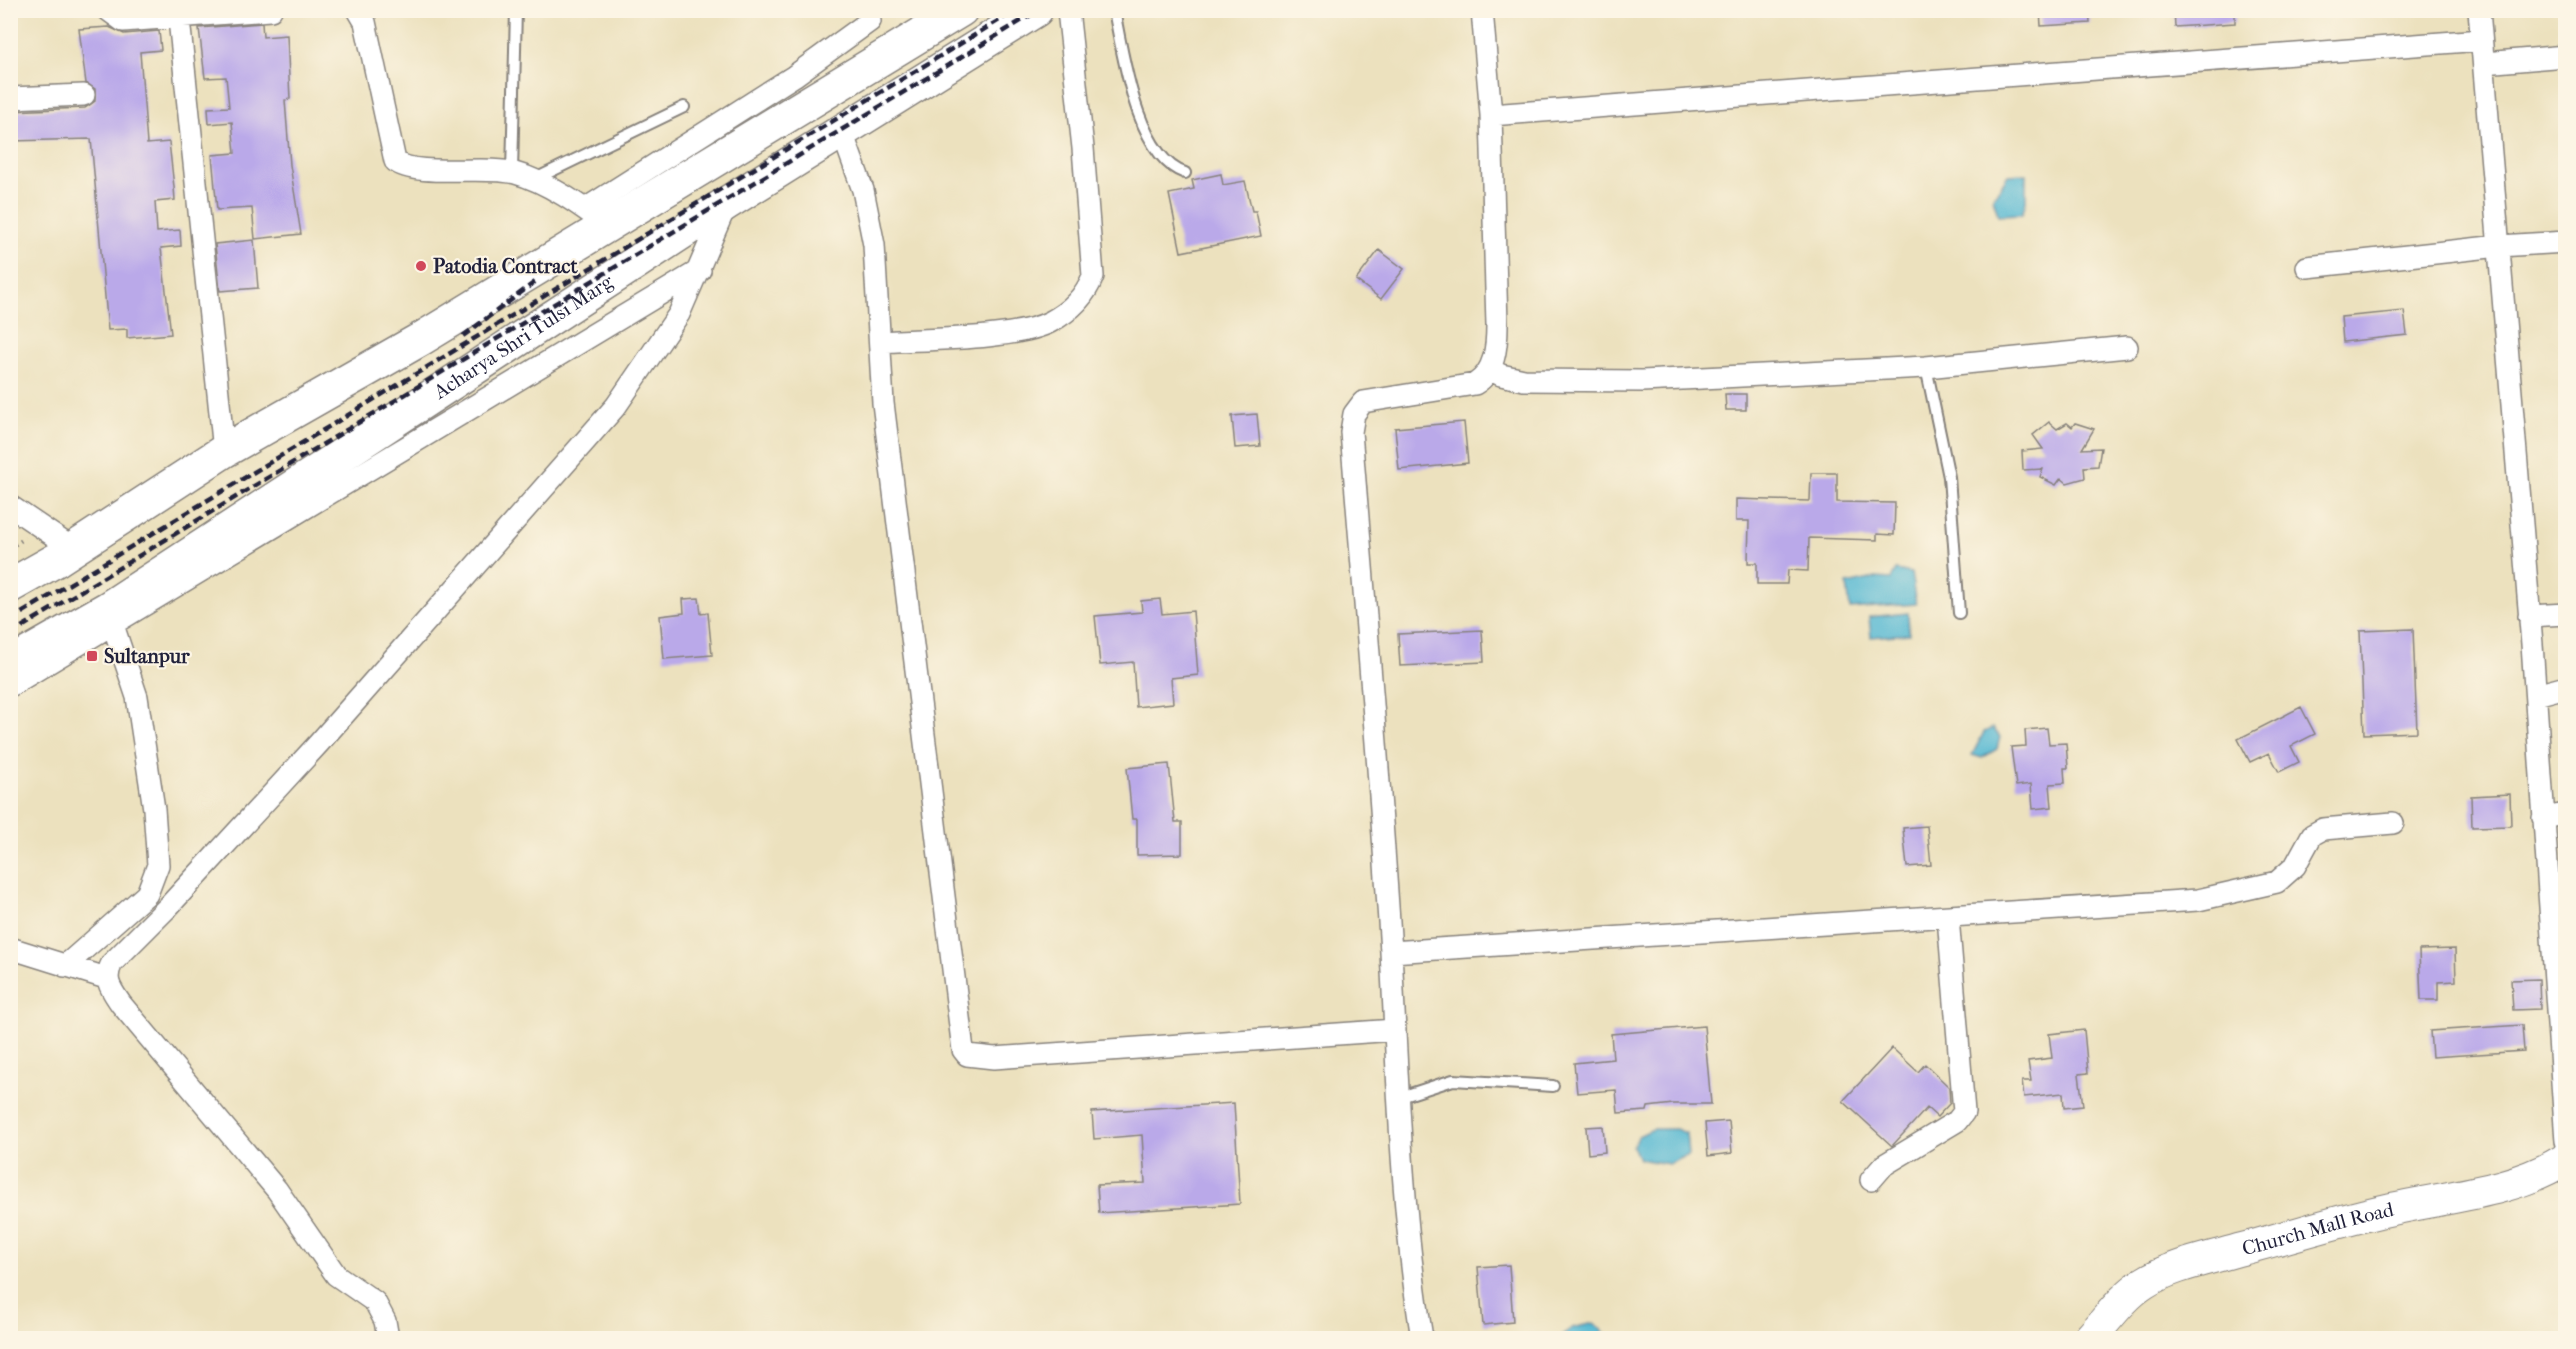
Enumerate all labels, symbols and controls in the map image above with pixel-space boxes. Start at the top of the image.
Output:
place label: Patodia Contract [433,255,578,278]
marker: Patodia Contract [414,259,428,273]
street label: Acharya Shri Tulsi Marg [428,269,617,404]
place label: Sultanpur [104,645,190,668]
marker: Sultanpur [85,649,99,663]
street label: Church Mall Road [2240,1197,2397,1260]

